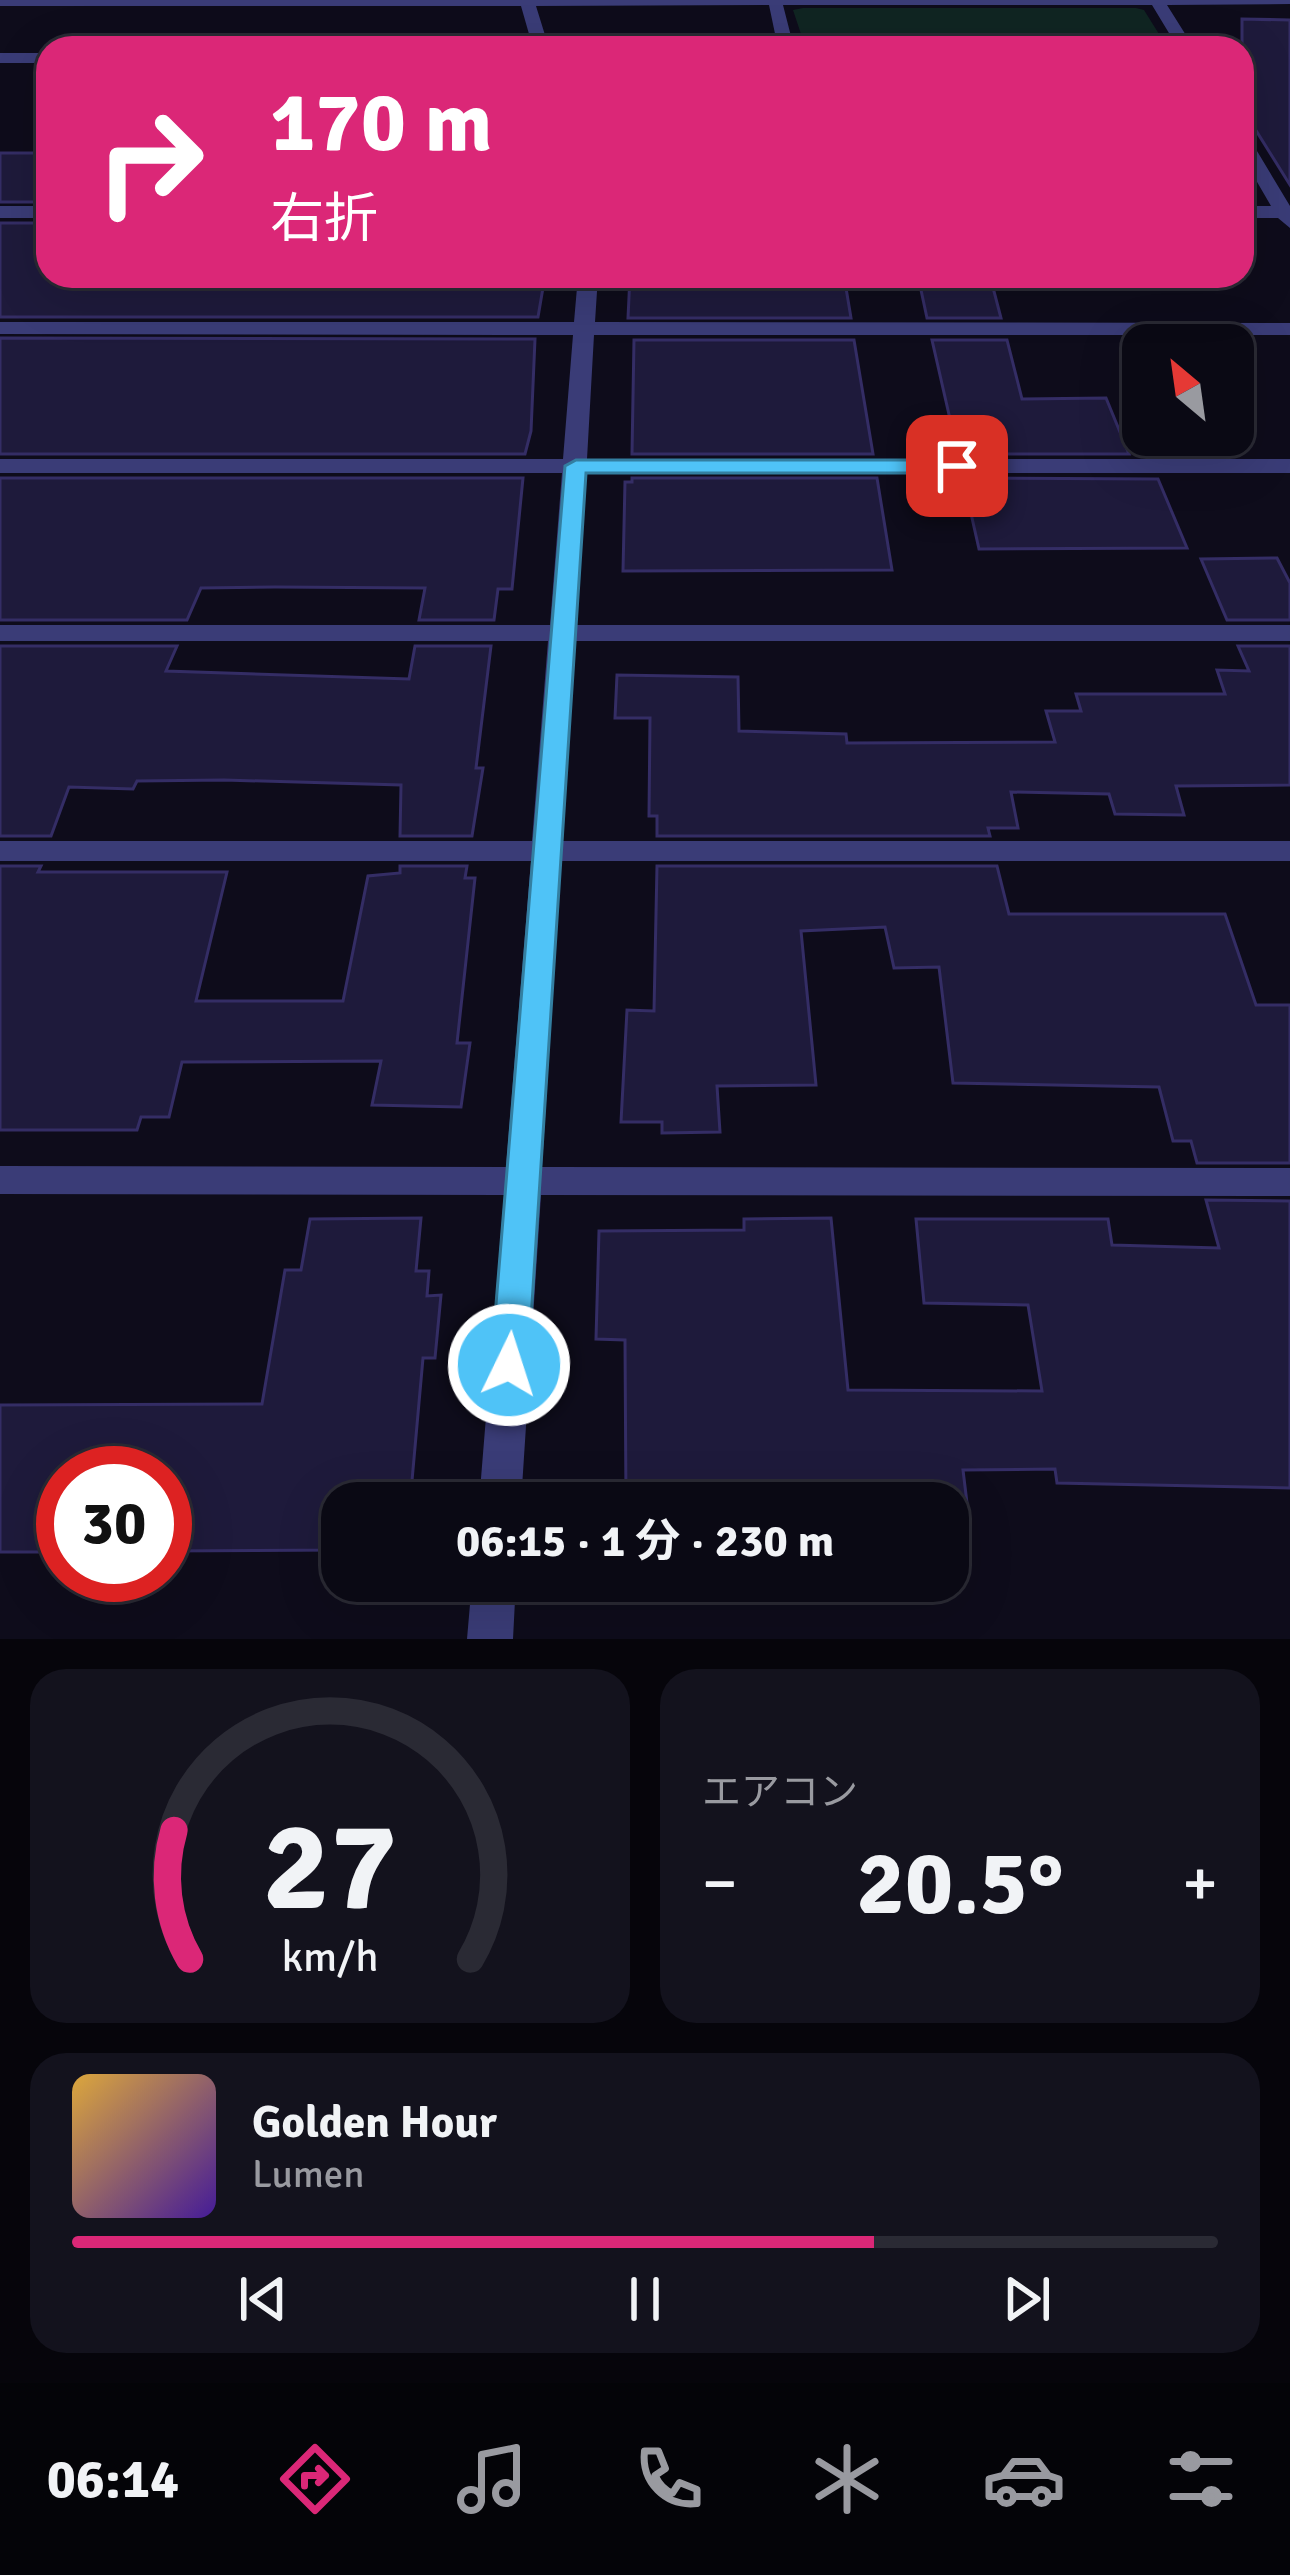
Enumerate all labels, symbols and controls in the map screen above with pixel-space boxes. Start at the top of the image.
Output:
text: 170 m [270,71,492,175]
icon: right [72,84,228,240]
text: 右折 [270,186,378,253]
north arrow [1122,324,1254,456]
map controls [1122,324,1254,456]
pin [906,415,1008,517]
icon: arrive [924,433,990,499]
position arrow [446,1302,572,1428]
speed limit sign: 30 [36,1446,192,1602]
text: 06:15 · 1 分 · 230 m [456,1514,834,1569]
text: エアコン [702,1768,858,1816]
text: 27 [263,1791,397,1944]
text: 20.5° [856,1828,1064,1939]
text: − [702,1843,738,1924]
text: + [1182,1843,1218,1924]
text: km/h [281,1931,379,1984]
text: Golden Hour [252,2095,497,2150]
text: Lumen [252,2150,365,2198]
icon: previous [230,2266,296,2332]
icon: pause [612,2266,678,2332]
icon: next [994,2266,1060,2332]
icon: directions [273,2437,357,2521]
icon: music [450,2437,534,2521]
icon: phone [627,2437,711,2521]
icon: climate [805,2437,889,2521]
icon: car [982,2437,1066,2521]
icon: filters [1159,2437,1243,2521]
text: 06:14 [47,2446,179,2513]

